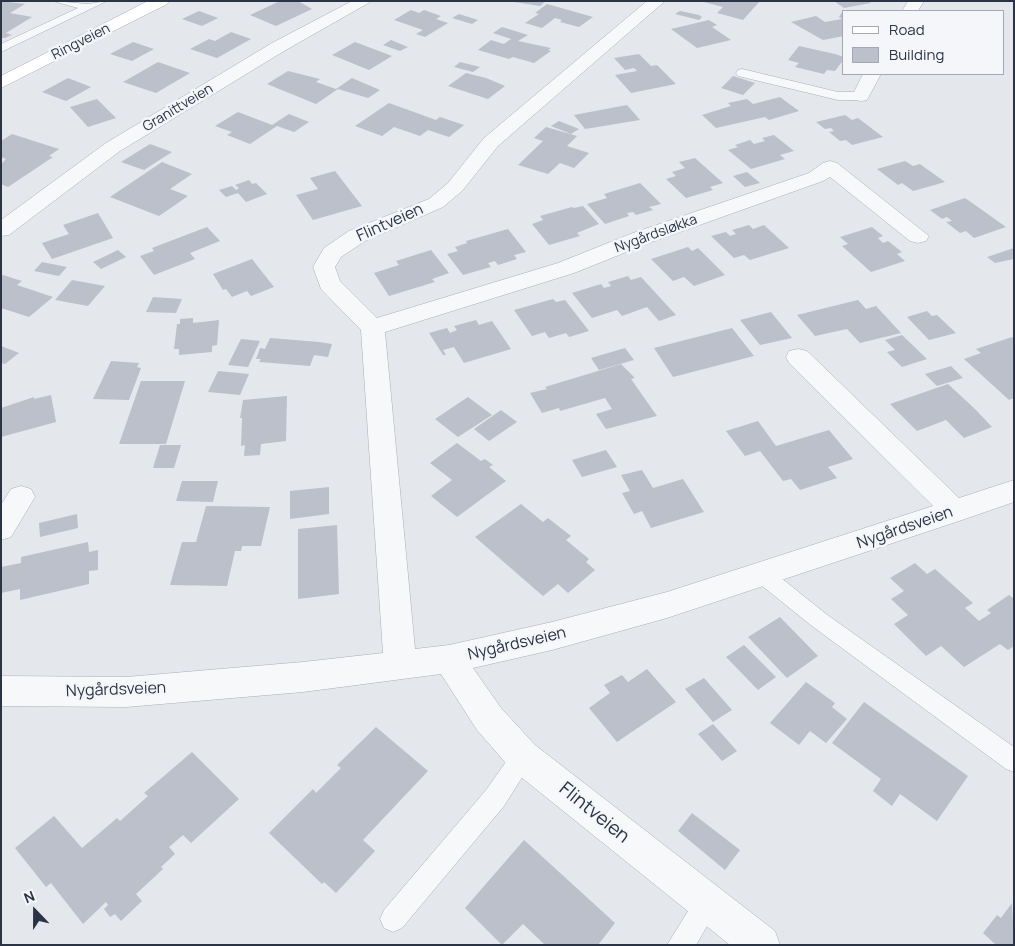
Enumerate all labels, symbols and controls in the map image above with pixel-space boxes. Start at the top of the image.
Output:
legend [842,10,1005,75]
text: Road [889,19,925,40]
street label: Ringveien [49,20,113,64]
text: Building [889,44,944,65]
street label: Granittveien [140,80,216,136]
street label: Flintveien [354,200,426,246]
street label: Nygårdsløkka [612,211,700,257]
street label: Nygårdsveien [854,503,956,553]
street label: Nygårdsveien [466,623,568,665]
street label: Nygårdsveien [66,679,166,701]
street label: Flintveien [554,778,634,848]
north arrow [10,886,60,936]
text: N [21,886,37,907]

